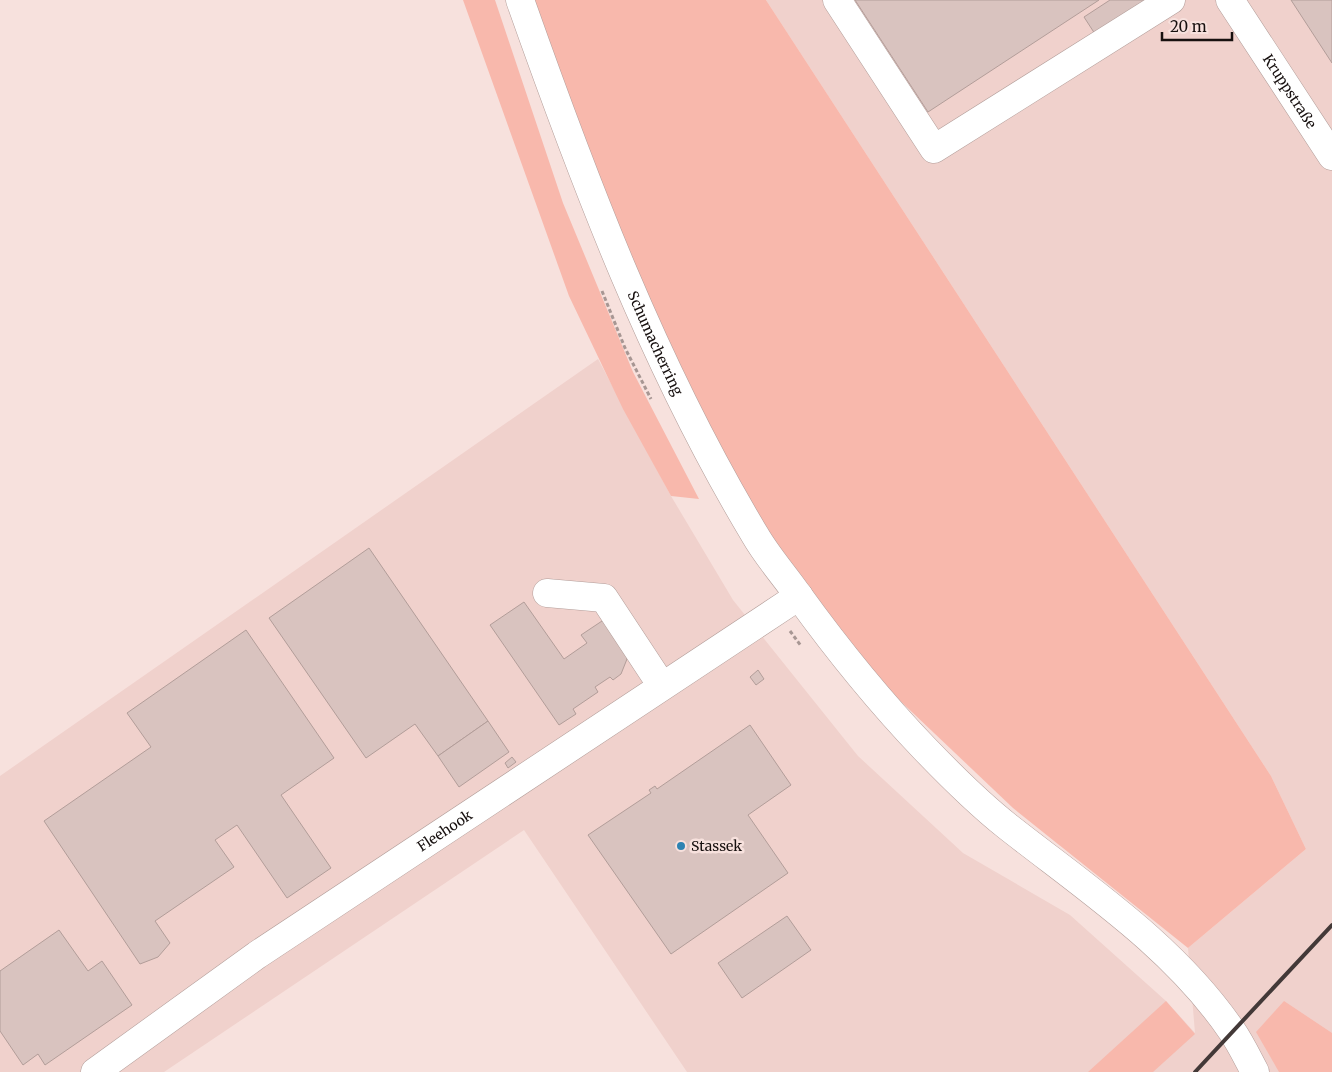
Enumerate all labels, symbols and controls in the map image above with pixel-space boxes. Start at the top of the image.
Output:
scale bar [1162,10,1232,42]
text: 20 m [1170,17,1207,36]
street label: Kruppstraße [1259,51,1320,132]
street label: Schumacherring [624,288,687,399]
street label: Fleehook [414,806,476,855]
place label: Stassek [691,837,742,855]
marker: Stassek [675,840,687,852]

